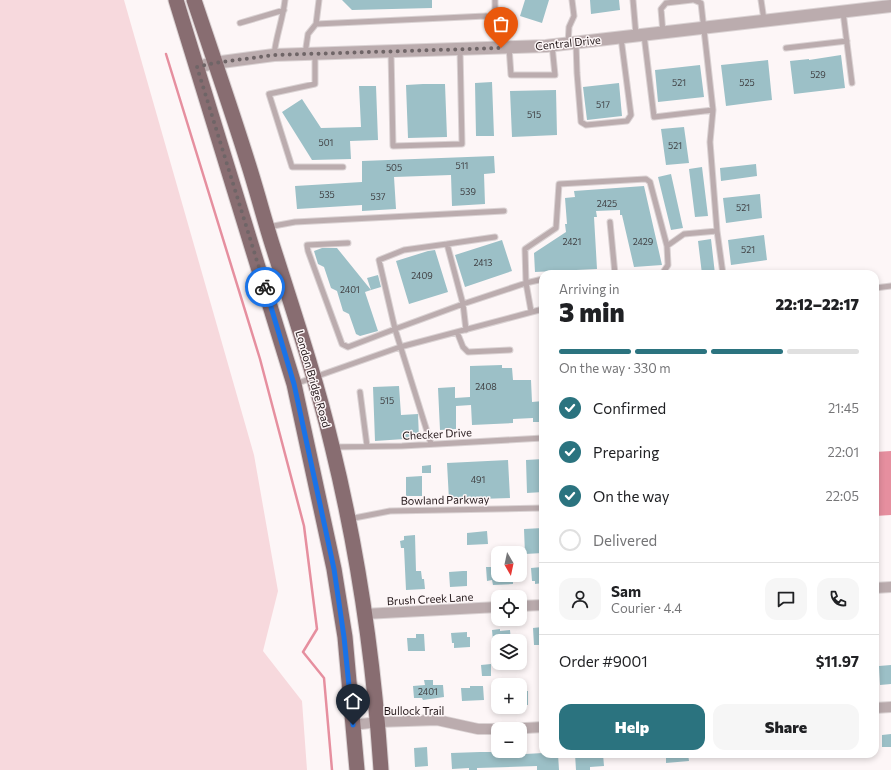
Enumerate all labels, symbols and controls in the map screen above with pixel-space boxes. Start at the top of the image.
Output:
pin [484,7.0,518,48]
icon: bag [490,13,512,35]
street label: Central Drive [535,33,601,52]
house number: 529 [810,69,826,80]
house number: 521 [672,77,686,88]
house number: 525 [739,77,755,88]
house number: 517 [596,99,610,110]
house number: 515 [527,109,541,120]
house number: 501 [319,137,333,148]
house number: 521 [668,140,682,151]
house number: 511 [456,160,468,171]
house number: 505 [386,162,402,173]
house number: 539 [460,186,476,197]
house number: 535 [319,189,335,200]
house number: 537 [370,191,386,202]
house number: 2425 [597,198,617,209]
house number: 521 [736,202,750,213]
house number: 2421 [563,236,581,247]
house number: 2429 [633,236,653,247]
house number: 521 [741,244,755,255]
house number: 2413 [474,257,492,268]
courier [245,267,285,307]
house number: 2409 [411,270,433,281]
icon: bike [254,276,276,298]
text: Arriving in [559,281,619,297]
house number: 2401 [340,284,360,295]
text: 22:12–22:17 [775,295,859,313]
text: 3 min [559,296,625,327]
street label: London Bridge Road [293,329,334,429]
text: On the way · 330 m [559,360,671,376]
house number: 2408 [475,381,497,392]
house number: 515 [380,395,394,406]
icon: check [559,397,581,419]
text: Confirmed [593,399,666,417]
text: 21:45 [828,400,859,416]
street label: Checker Drive [402,425,472,442]
icon: check [559,441,581,463]
text: Preparing [593,443,659,461]
text: 22:01 [827,444,859,460]
house number: 491 [471,474,485,485]
icon: check [559,485,581,507]
text: On the way [593,487,670,505]
text: 22:05 [826,488,859,504]
street label: Bowland Parkway [401,492,490,507]
text: Delivered [593,531,657,549]
north arrow [491,546,527,582]
map controls [491,546,527,758]
button: person [559,578,601,620]
button: chat [765,578,807,620]
button: phone [817,578,859,620]
text: Sam [611,582,641,600]
street label: Brush Creek Lane [386,590,474,607]
button: locate [491,590,527,626]
text: Courier · 4.4 [611,600,682,616]
button: layers [491,634,527,670]
text: Order #9001 [559,652,648,670]
text: $11.97 [816,652,859,670]
button: + [491,678,527,714]
pin [336,684,370,725]
house number: 2401 [418,686,438,697]
icon: home [342,690,364,712]
street label: Bullock Trail [384,704,444,717]
button: Help [559,704,705,750]
button: Share [713,704,859,750]
button: − [491,722,527,758]

